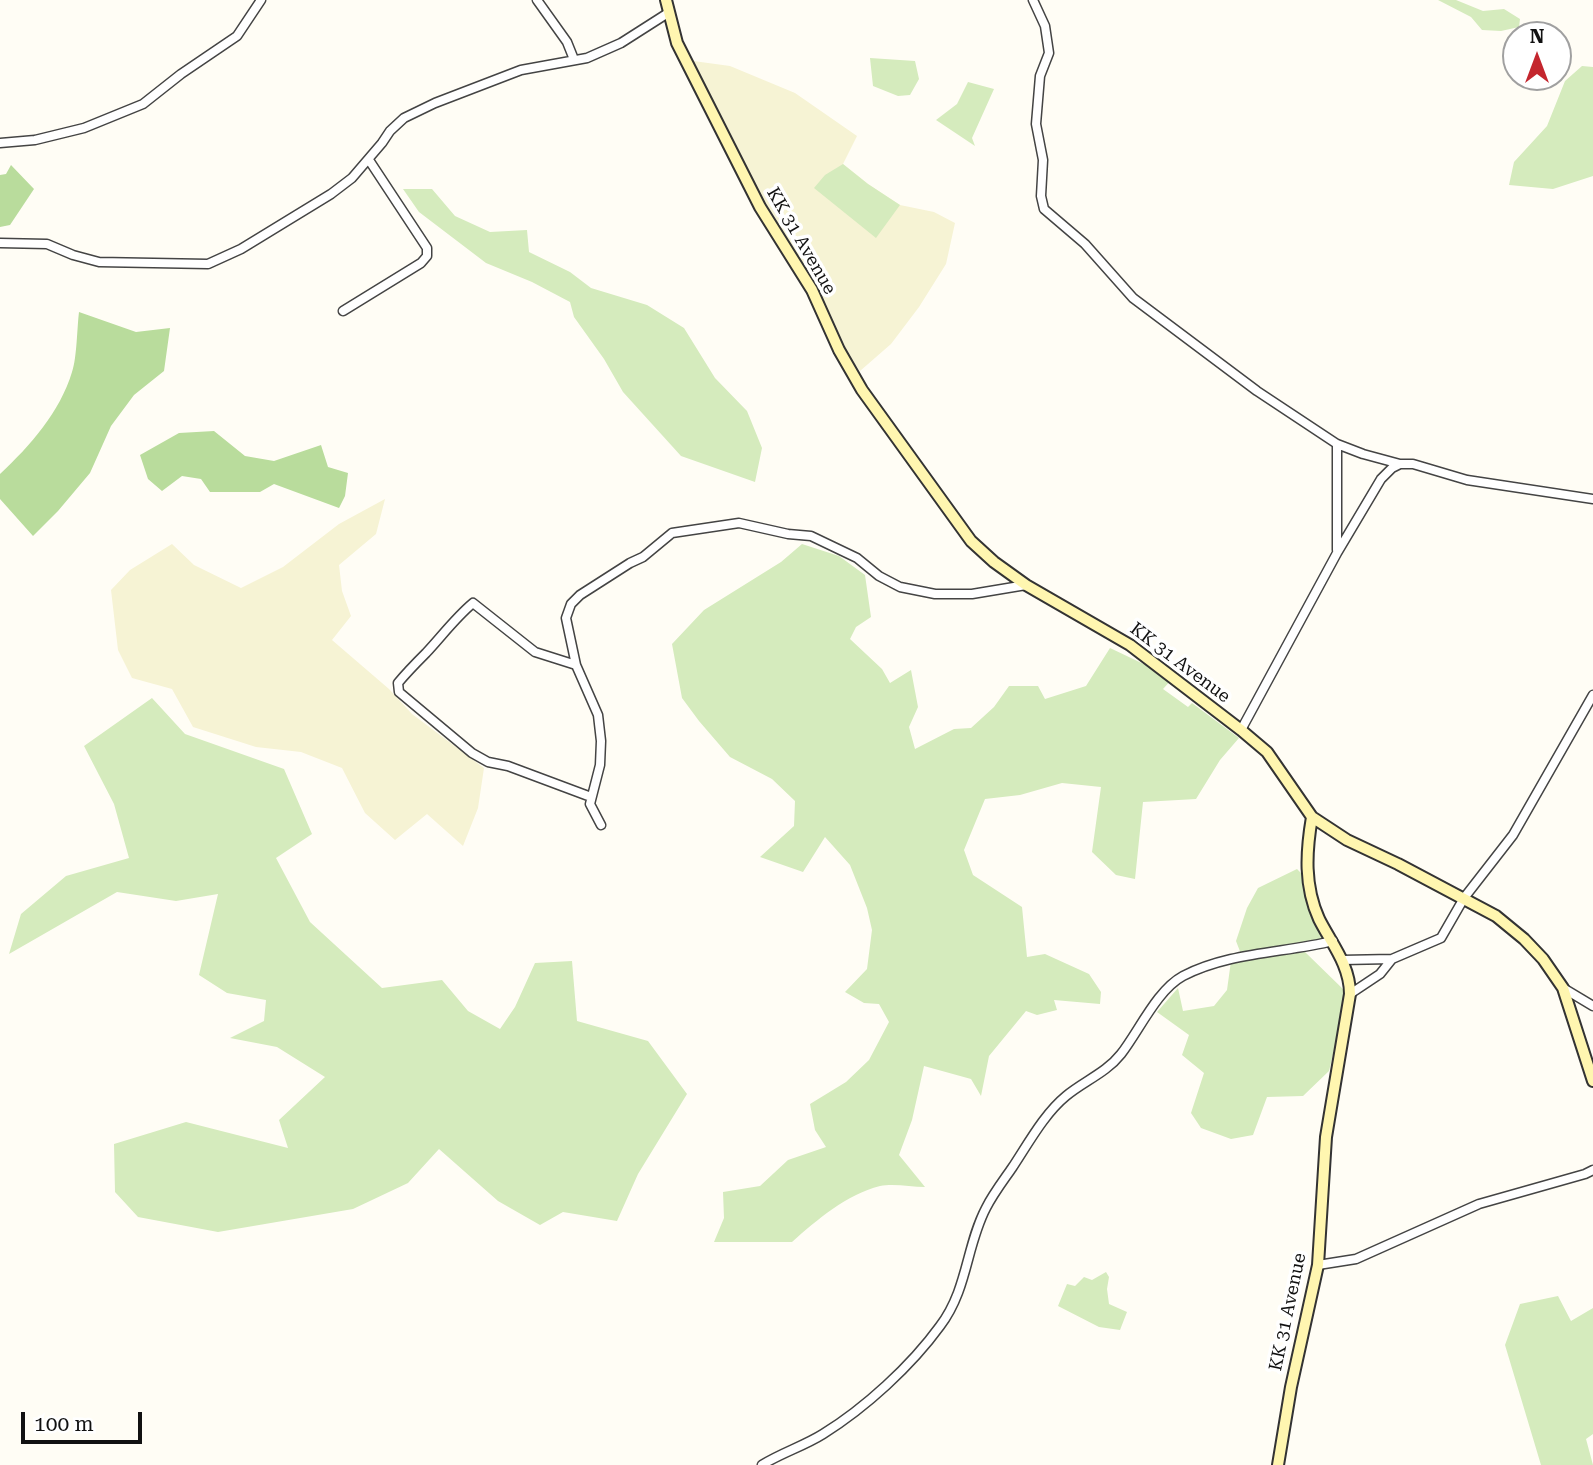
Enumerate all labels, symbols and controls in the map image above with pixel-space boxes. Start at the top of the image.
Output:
north arrow [1502,21,1572,91]
text: N [1530,25,1544,48]
street label: KK 31 Avenue [762,184,840,298]
street label: KK 31 Avenue [1126,618,1234,708]
street label: KK 31 Avenue [1265,1251,1311,1373]
scale bar [24,1398,145,1442]
text: 100 m [34,1412,94,1436]

